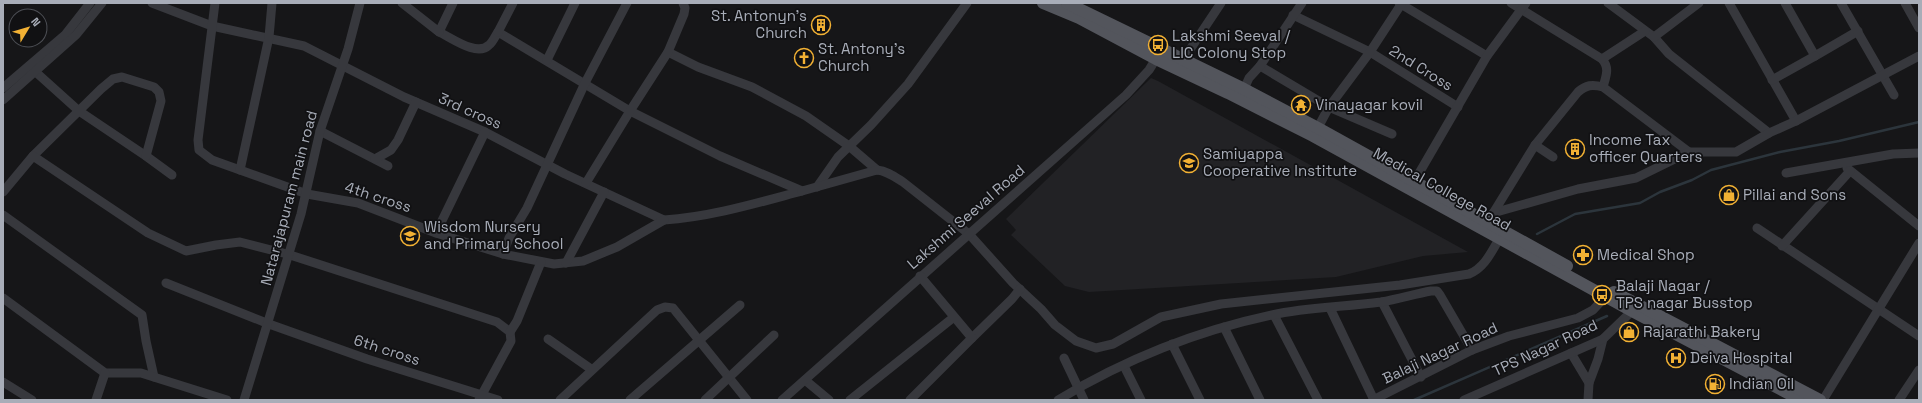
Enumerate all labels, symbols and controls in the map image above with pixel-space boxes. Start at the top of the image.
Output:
place label: St. Antonyn's Church [711,6,807,42]
north arrow [8,8,48,48]
building icon: St. Antonyn's Church [810,14,832,36]
text: N [28,15,44,29]
place label: Lakshmi Seeval / LIC Colony Stop [1172,26,1291,62]
bus stop icon: Lakshmi Seeval / LIC Colony Stop [1147,34,1169,56]
place label: St. Antony's Church [818,39,905,75]
street label: 2nd Cross [1386,40,1457,95]
church icon: St. Antony's Church [793,47,815,69]
street label: 3rd cross [436,88,505,133]
temple icon: Vinayagar kovil [1290,94,1312,116]
place label: Vinayagar kovil [1315,95,1423,114]
street label: Natarajapuram main road [256,108,321,288]
place label: Income Tax officer Quarters [1589,130,1703,166]
building icon: Income Tax officer Quarters [1564,138,1586,160]
street label: Medical College Road [1370,143,1514,234]
place label: Samiyappa Cooperative Institute [1203,144,1357,180]
school or university icon: Samiyappa Cooperative Institute [1178,152,1200,174]
street label: Lakshmi Seeval Road [903,160,1028,273]
street label: 4th cross [343,177,414,216]
shop icon: Pillai and Sons [1718,184,1740,206]
place label: Pillai and Sons [1743,185,1846,204]
place label: Wisdom Nursery and Primary School [424,217,563,253]
school or university icon: Wisdom Nursery and Primary School [399,225,421,247]
pharmacy icon: Medical Shop [1572,244,1594,266]
place label: Medical Shop [1597,245,1695,264]
place label: Balaji Nagar / TPS nagar Busstop [1616,276,1753,312]
bus stop icon: Balaji Nagar / TPS nagar Busstop [1591,284,1613,306]
street label: TPS Nagar Road [1489,315,1600,380]
street label: Balaji Nagar Road [1379,318,1500,388]
shop icon: Rajarathi Bakery [1618,321,1640,343]
place label: Rajarathi Bakery [1643,322,1761,341]
street label: 6th cross [352,330,423,369]
hospital icon: Deiva Hospital [1665,347,1687,369]
place label: Deiva Hospital [1690,348,1792,367]
fuel station icon: Indian Oil [1704,373,1726,395]
place label: Indian Oil [1729,374,1794,393]

